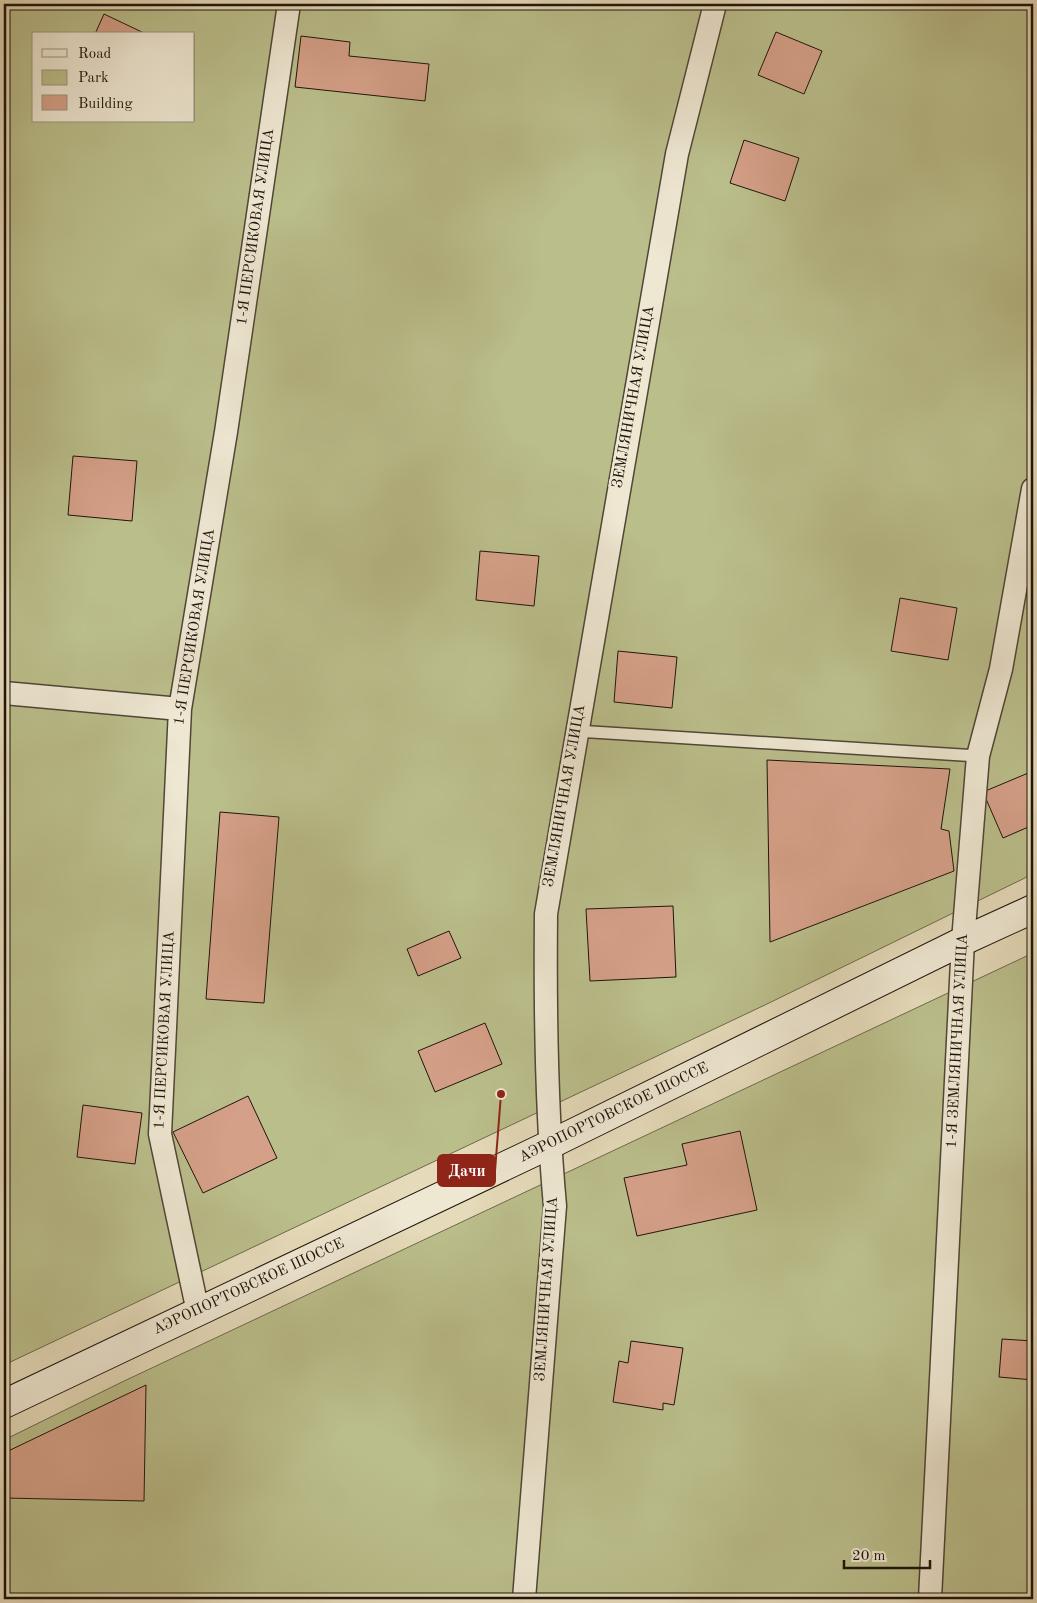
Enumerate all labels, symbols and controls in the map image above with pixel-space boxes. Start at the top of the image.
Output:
legend [32,32,195,122]
text: Road [78,47,112,62]
text: Park [78,71,109,86]
text: Building [78,97,133,112]
street label: 1-Я ПЕРСИКОВАЯ УЛИЦА [235,127,277,326]
street label: ЗЕМЛЯНИЧНАЯ УЛИЦА [611,304,658,490]
street label: 1-Я ПЕРСИКОВАЯ УЛИЦА [172,527,218,726]
street label: ЗЕМЛЯНИЧНАЯ УЛИЦА [542,703,589,889]
street label: 1-Я ПЕРСИКОВАЯ УЛИЦА [152,930,178,1130]
street label: 1-Я ЗЕМЛЯНИЧНАЯ УЛИЦА [945,933,971,1149]
street label: АЭРОПОРТОВСКОЕ ШОССЕ [517,1060,711,1166]
callout: Дачи [438,1155,495,1186]
text: Дачи [448,1164,486,1180]
street label: ЗЕМЛЯНИЧНАЯ УЛИЦА [533,1196,561,1382]
street label: АЭРОПОРТОВСКОЕ ШОССЕ [151,1236,347,1338]
scale bar [844,1538,931,1570]
text: 20 m [852,1549,886,1564]

